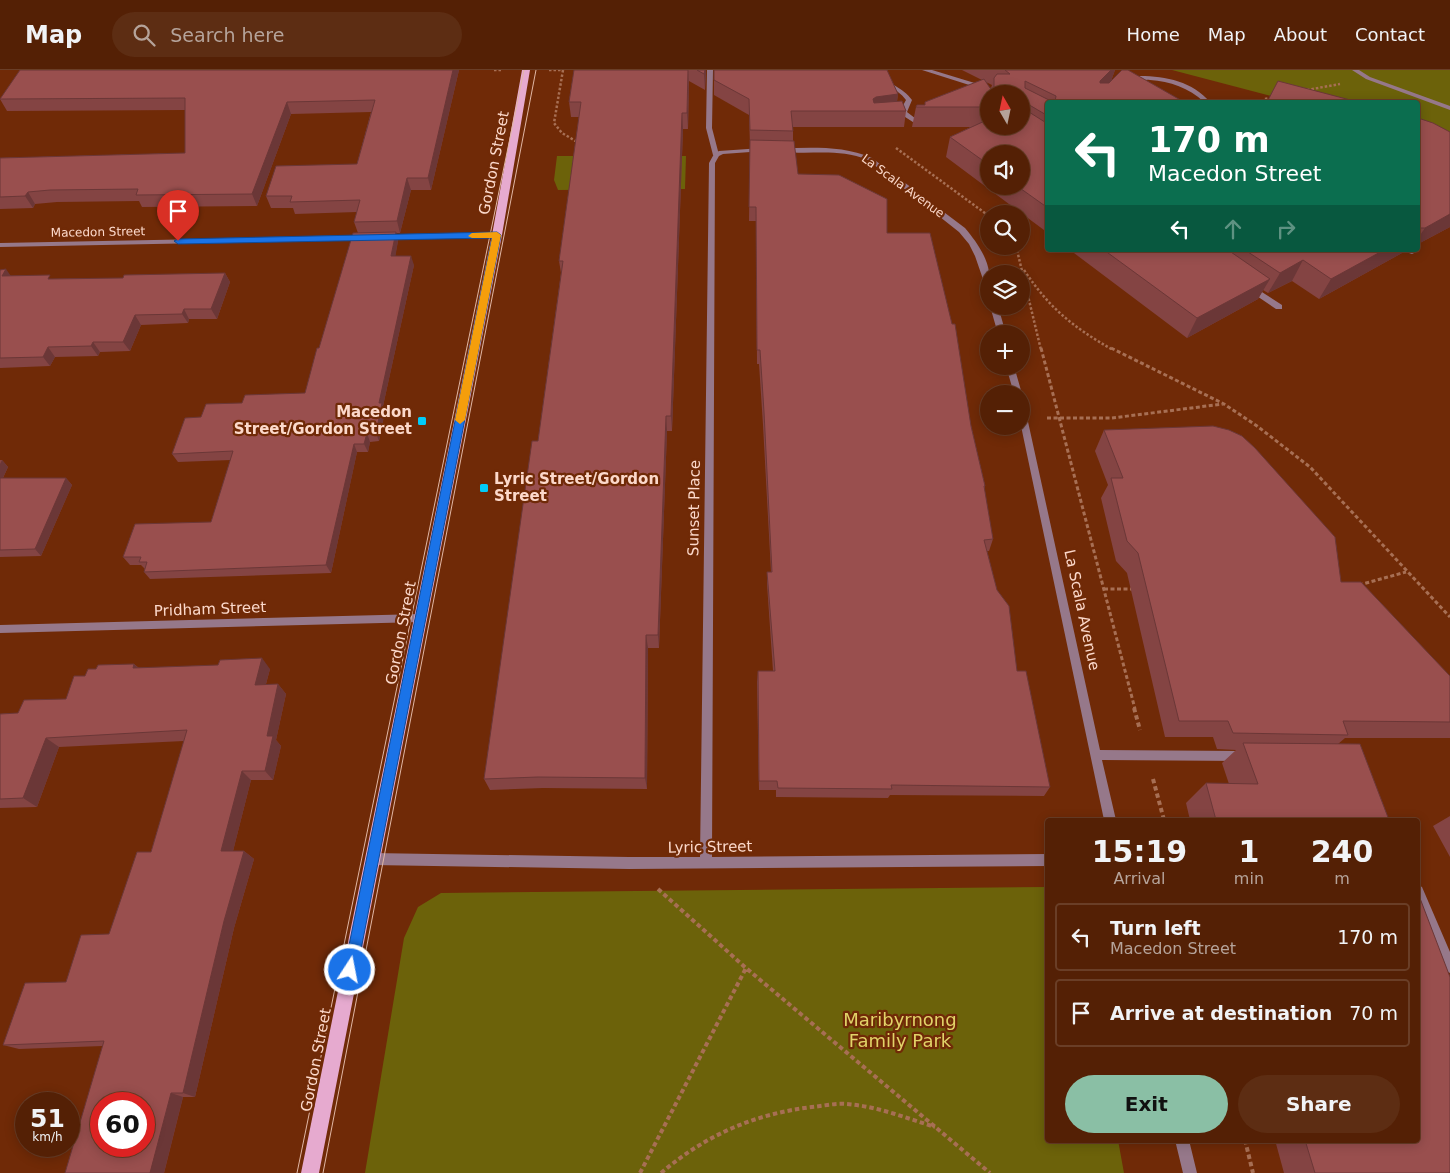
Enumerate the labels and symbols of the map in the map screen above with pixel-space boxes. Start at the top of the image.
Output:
north arrow [980,85,1030,135]
street label: Gordon Street [475,110,513,216]
street label: La Scala Avenue [859,151,947,221]
pin [157,190,199,241]
street label: Macedon Street [51,224,146,240]
place label: Macedon Street/Gordon Street [234,403,412,438]
marker: Macedon Street/Gordon Street [416,415,428,427]
street label: Sunset Place [684,460,704,556]
place label: Lyric Street/Gordon Street [494,470,659,505]
marker: Lyric Street/Gordon Street [478,482,490,494]
street label: La Scala Avenue [1060,548,1104,672]
street label: Gordon Street [382,580,420,686]
street label: Pridham Street [154,598,267,620]
street label: Lyric Street [667,837,753,857]
position arrow [323,943,375,995]
street label: Gordon Street [297,1007,335,1113]
park label: Maribyrnong Family Park [843,1009,957,1051]
speed limit sign: 60 [90,1092,155,1157]

